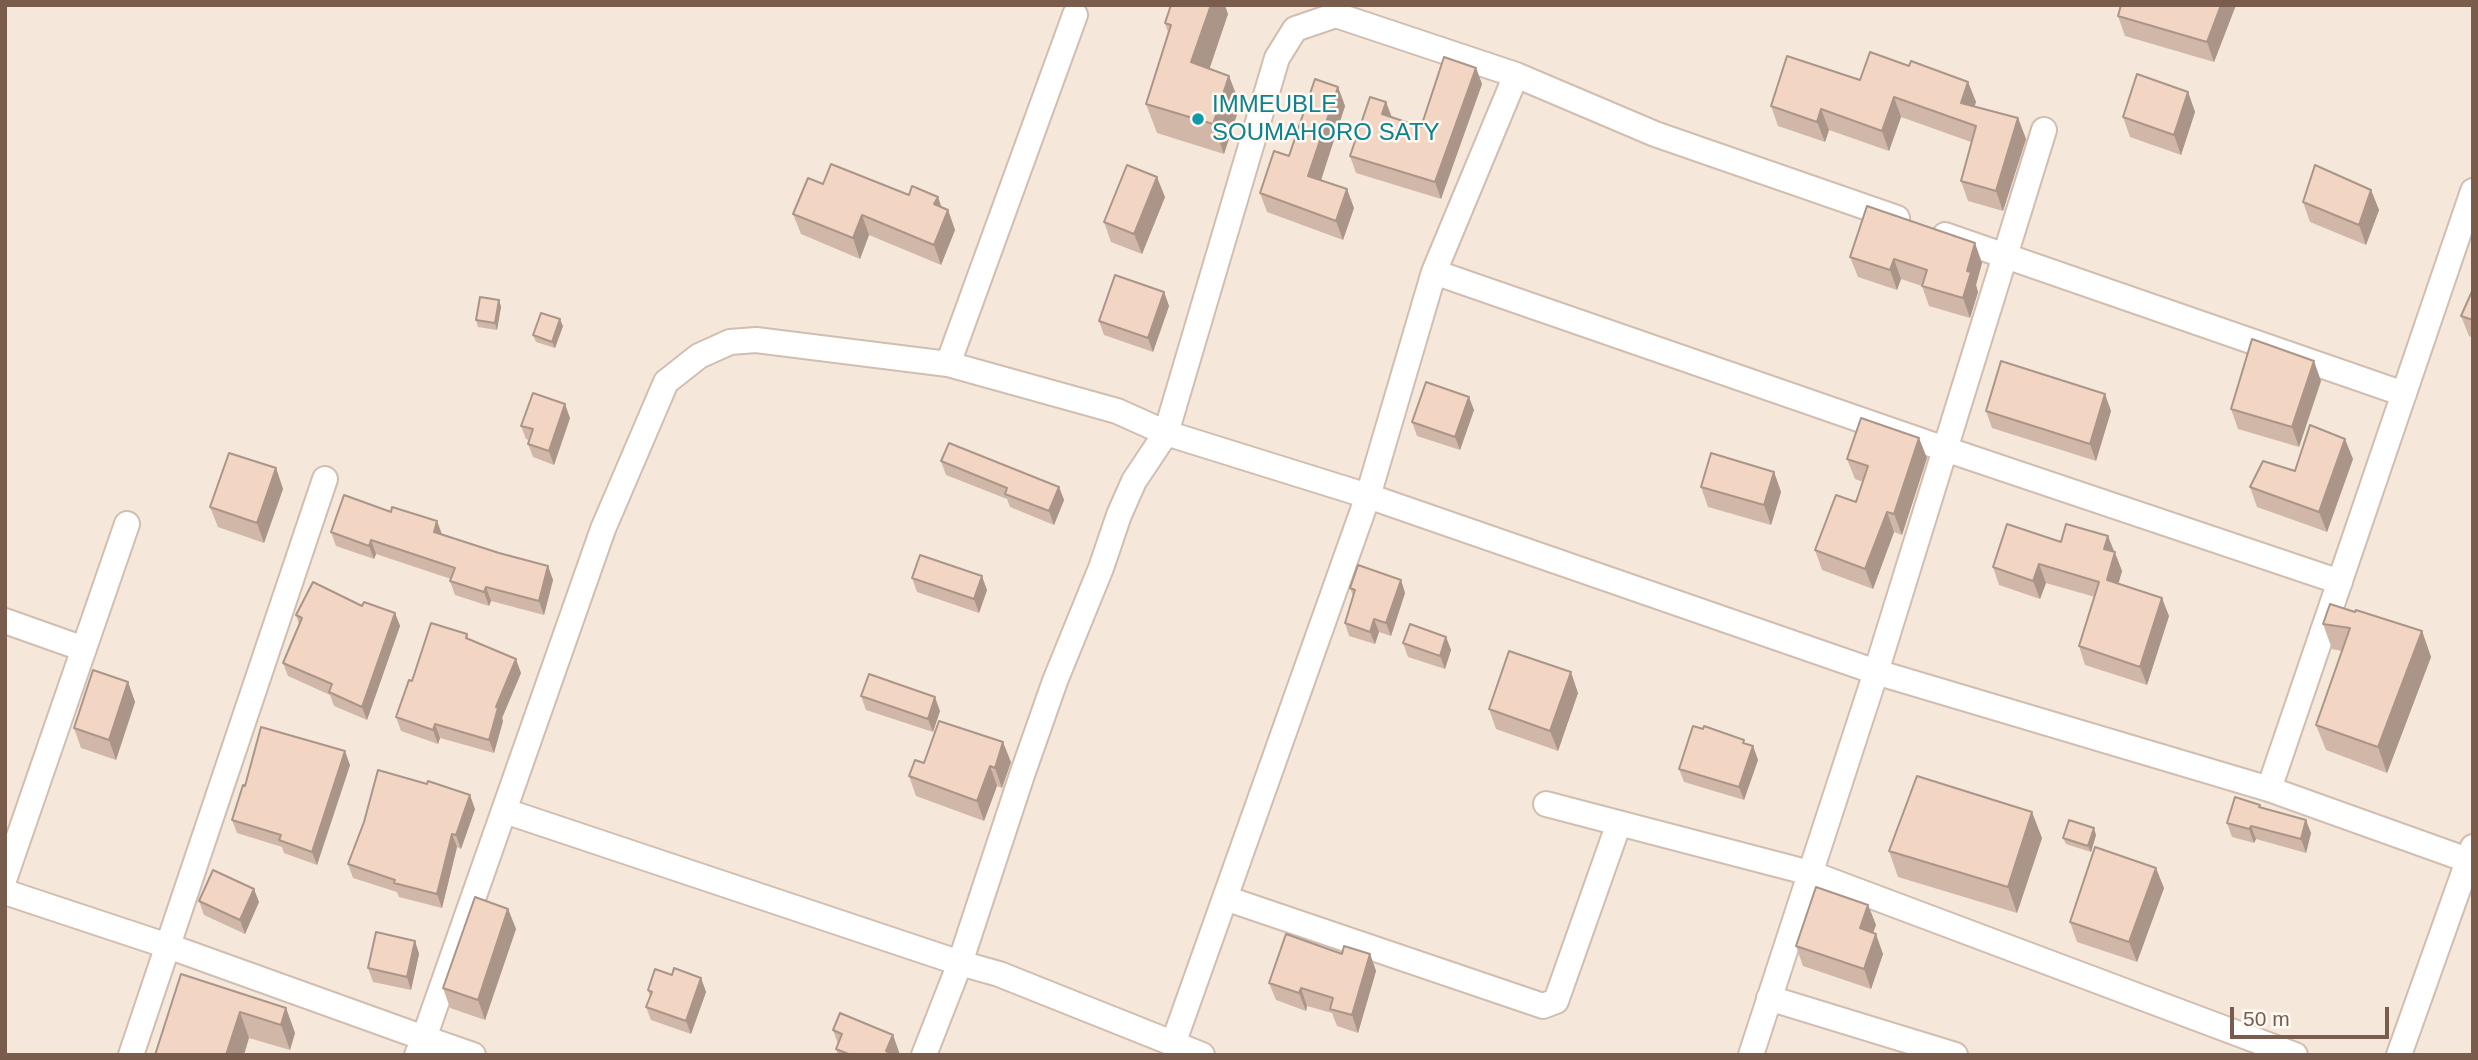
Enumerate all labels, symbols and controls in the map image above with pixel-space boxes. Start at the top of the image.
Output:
place label: IMMEUBLE SOUMAHORO SATY [1212,91,1440,147]
marker: IMMEUBLE SOUMAHORO SATY [1190,111,1206,127]
scale bar [2233,993,2392,1038]
text: 50 m [2243,1007,2290,1030]

